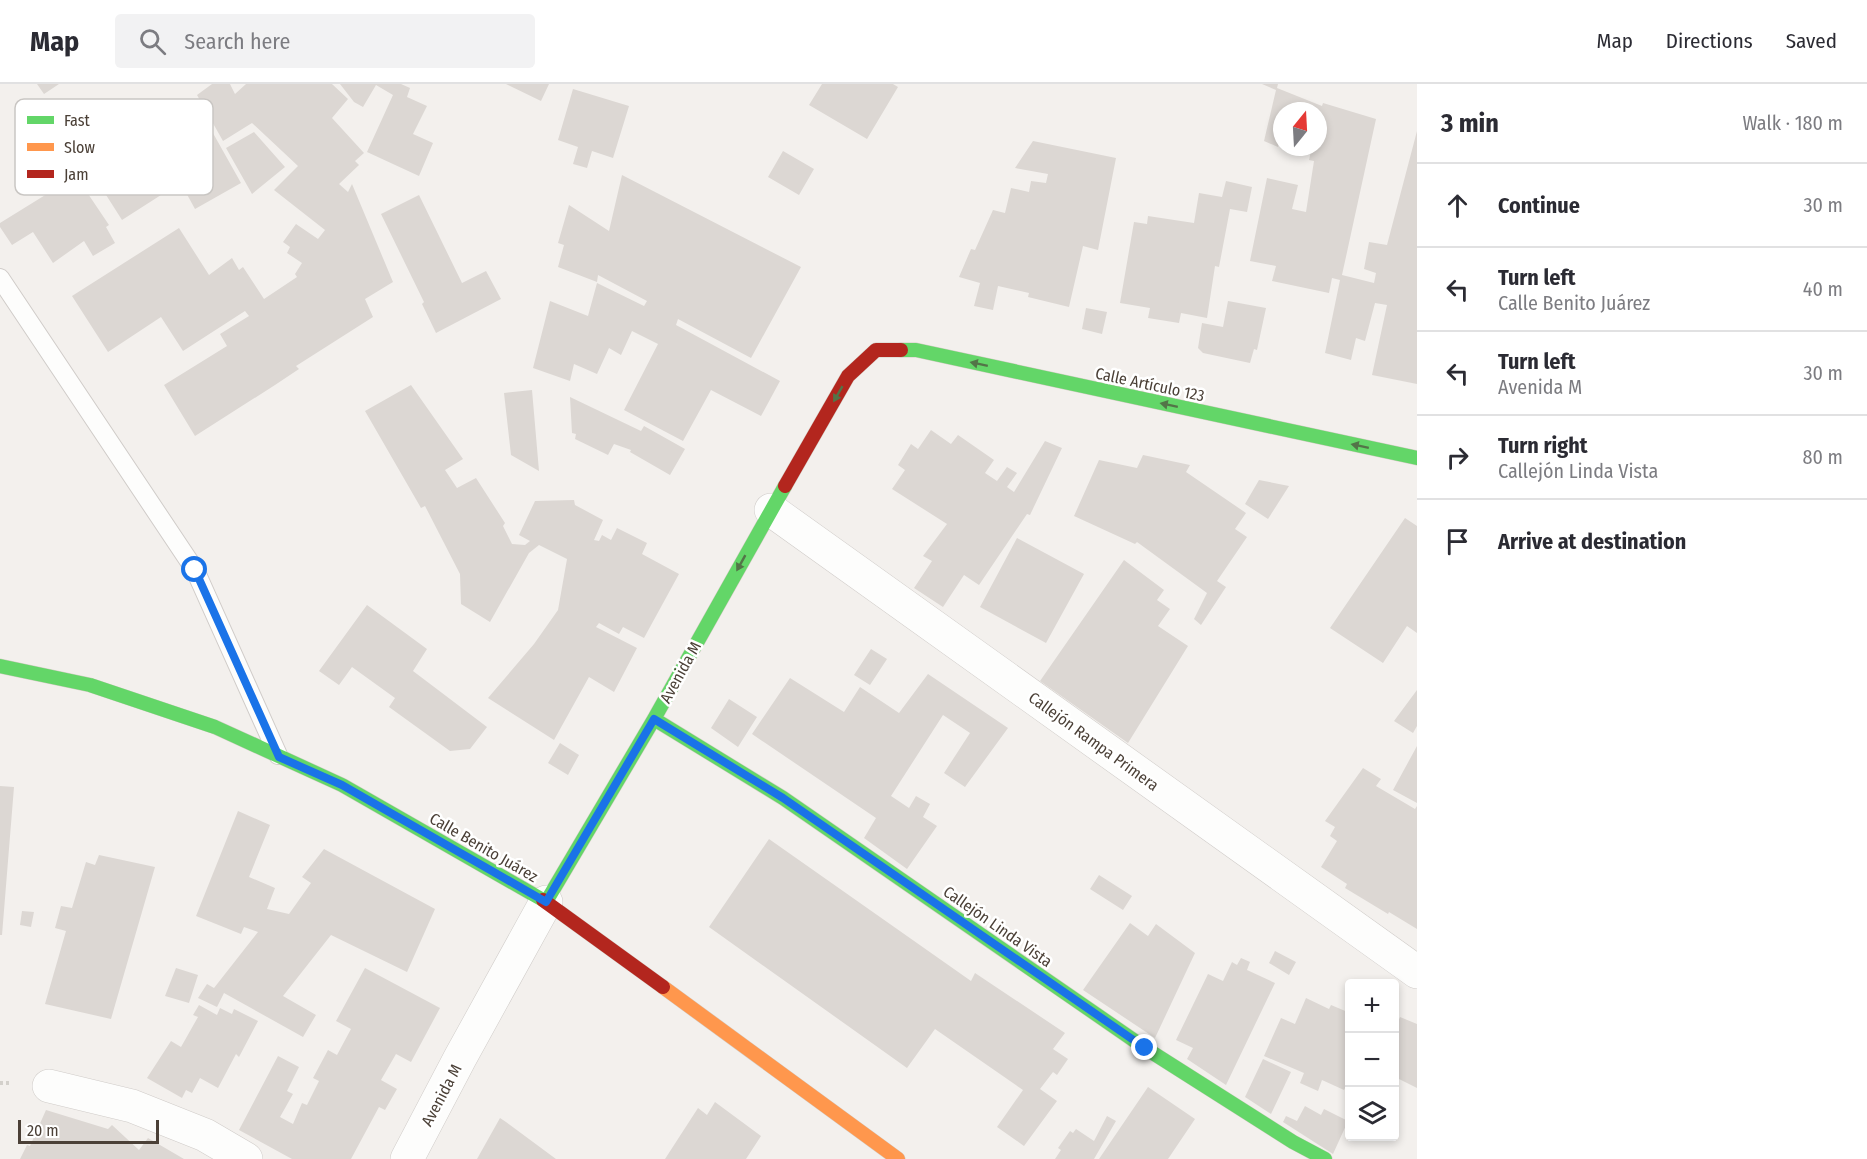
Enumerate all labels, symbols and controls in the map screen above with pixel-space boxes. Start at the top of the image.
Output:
search box [115,14,535,68]
text: Map [30,25,79,58]
icon: search [136,25,169,58]
text: Search here [184,28,290,55]
text: Map [1596,28,1633,54]
text: Directions [1666,28,1753,54]
text: Saved [1786,28,1837,54]
legend [15,99,213,195]
north arrow [1273,102,1327,156]
text: 3 min [1441,108,1499,139]
text: Fast [64,111,91,130]
text: Walk · 180 m [1742,111,1843,135]
text: Slow [64,138,95,157]
text: Jam [64,165,89,184]
icon: ahead [1441,189,1474,222]
text: Continue [1498,192,1580,219]
text: 30 m [1803,193,1843,217]
text: Turn left [1498,264,1576,291]
icon: left [1441,273,1474,306]
text: 40 m [1803,277,1843,301]
text: Calle Benito Juárez [1498,291,1650,315]
text: Turn left [1498,348,1576,375]
icon: left [1441,357,1474,390]
one-way arrow [969,359,988,368]
text: 30 m [1803,361,1843,385]
street label: Calle Artículo 123 [1094,364,1206,405]
text: Avenida M [1498,375,1582,399]
one-way arrow [833,386,843,403]
one-way arrow [1160,399,1178,409]
text: Turn right [1498,432,1587,459]
one-way arrow [1351,440,1369,450]
icon: right [1441,441,1474,474]
text: 80 m [1803,445,1843,469]
text: Callejón Linda Vista [1498,459,1658,483]
icon: arrive [1441,525,1474,558]
text: Arrive at destination [1498,528,1686,555]
one-way arrow [736,555,746,572]
route start [181,556,207,582]
street label: Avenida M [656,638,705,706]
street label: Callejón Rampa Primera [1025,688,1163,795]
street label: Calle Benito Juárez [426,809,541,886]
street label: Callejón Linda Vista [940,882,1056,971]
map controls [1345,979,1399,1141]
button: + [1345,979,1399,1033]
button: − [1345,1033,1399,1087]
route end [1131,1034,1157,1060]
street label: Avenida M [417,1061,466,1129]
button: layers [1345,1087,1399,1141]
scale bar [18,1117,159,1144]
text: 20 m [27,1121,58,1140]

